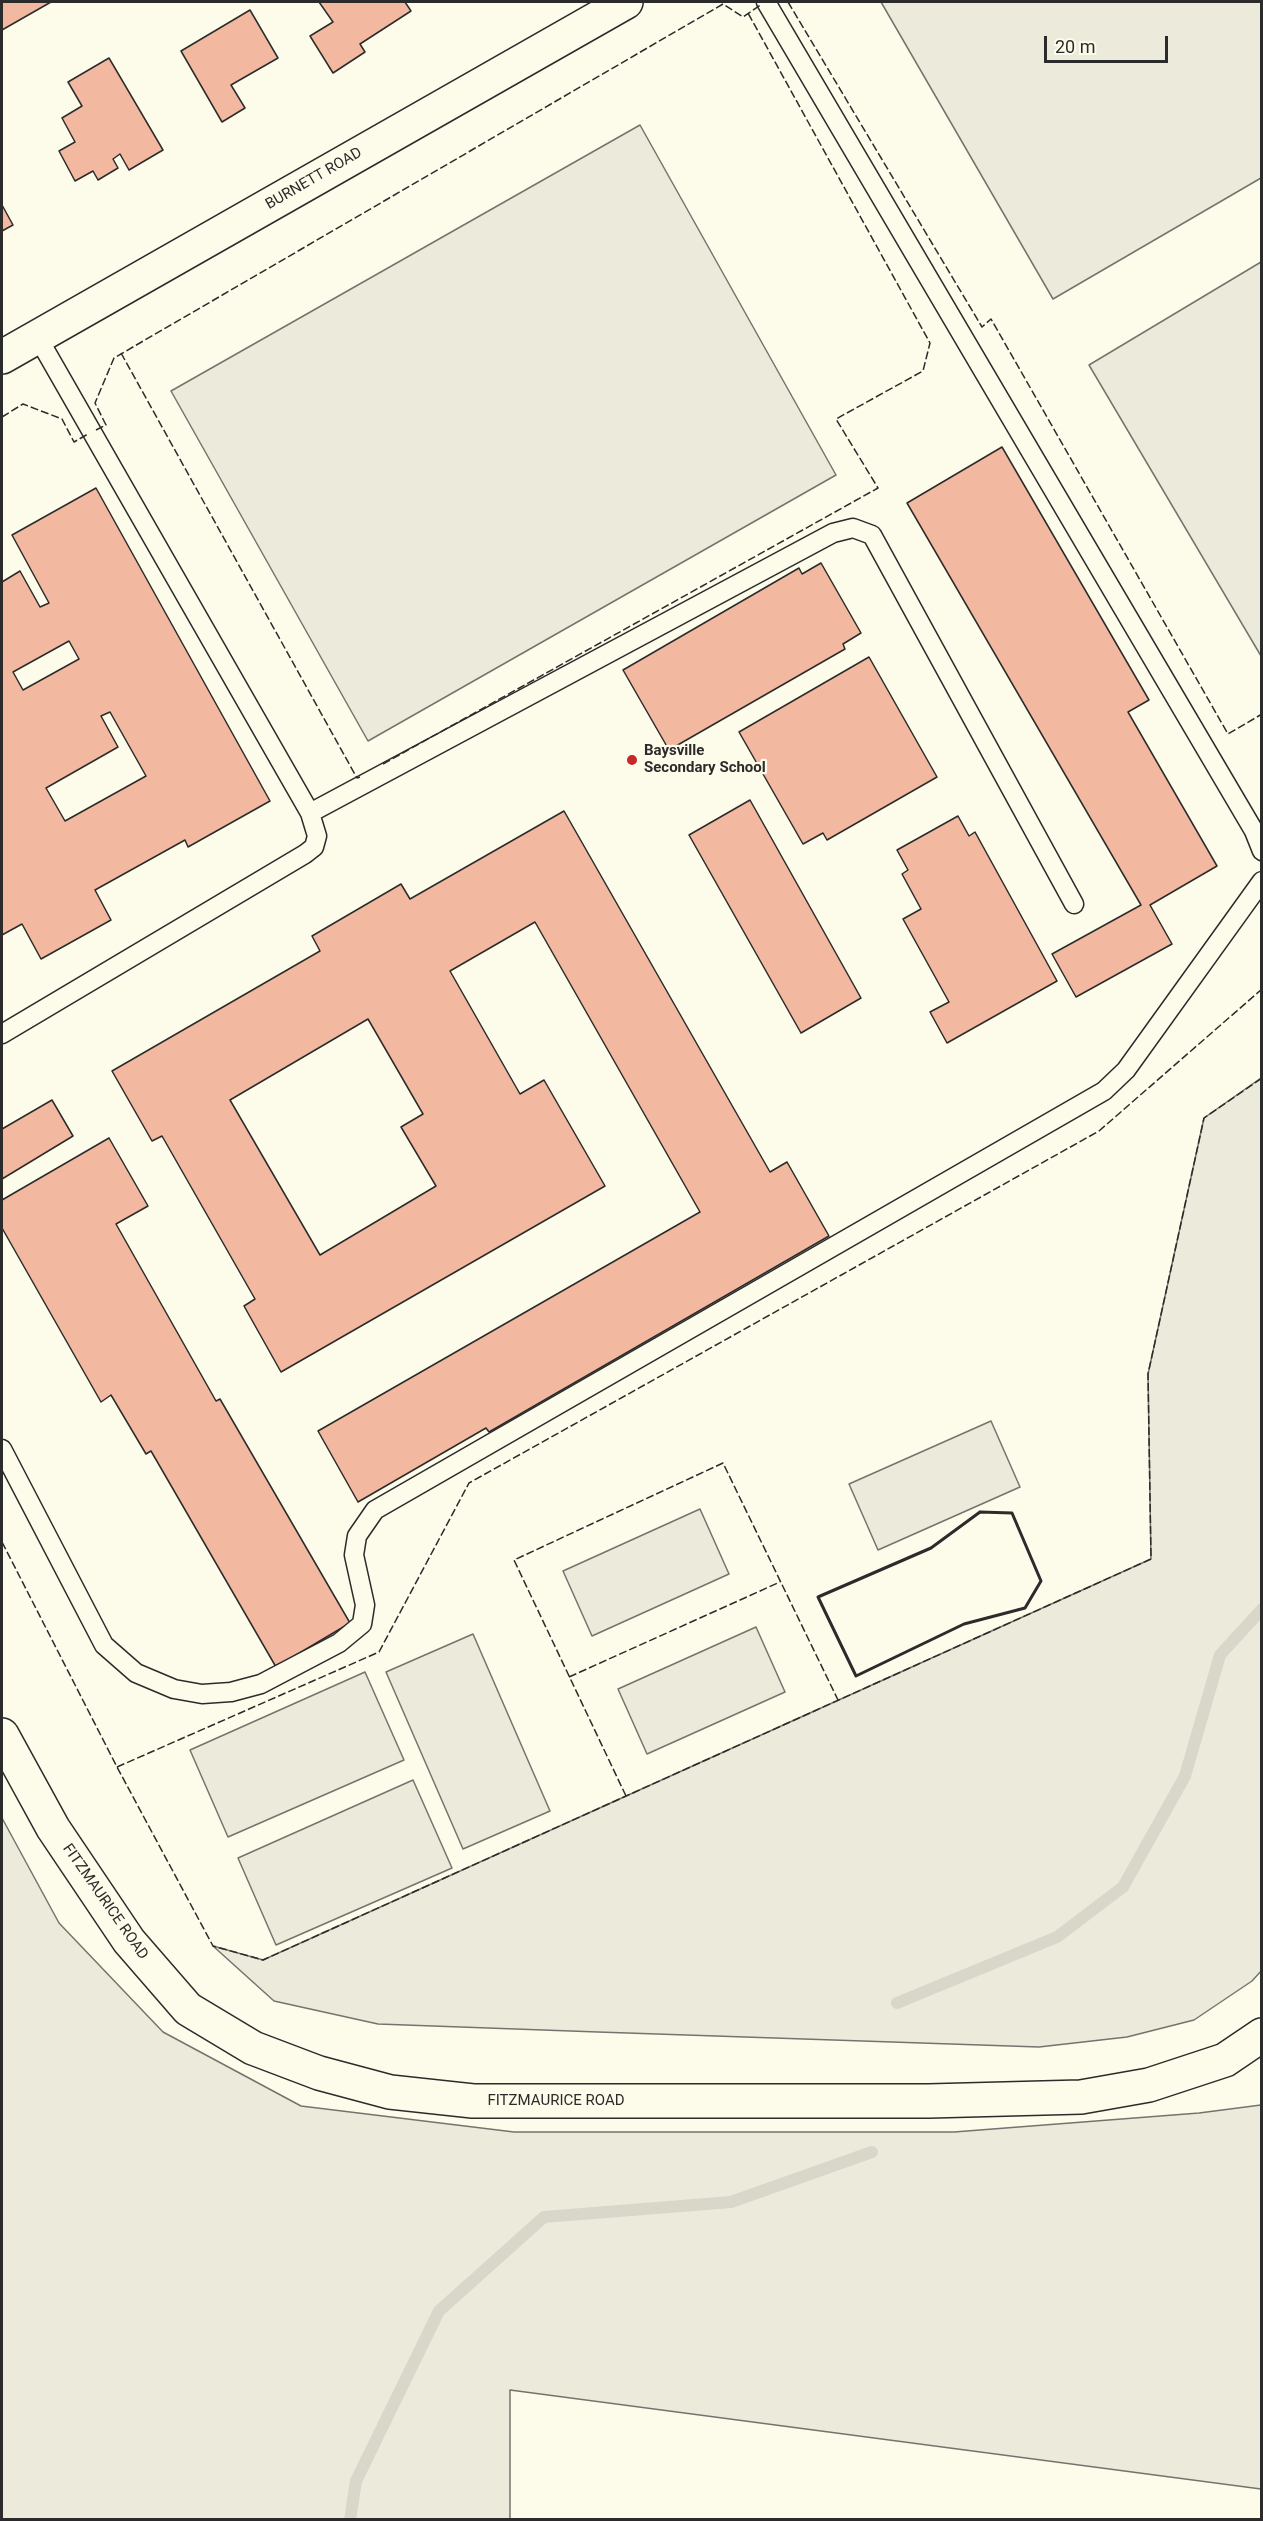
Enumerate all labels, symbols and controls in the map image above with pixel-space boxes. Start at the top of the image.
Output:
scale bar [1047,24,1172,62]
text: 20 m [1055,36,1095,57]
street label: BURNETT ROAD [263,144,365,214]
place label: Baysville Secondary School [644,742,766,777]
marker: Baysville Secondary School [625,753,639,767]
street label: FITZMAURICE ROAD [58,1841,152,1963]
street label: FITZMAURICE ROAD [487,2092,625,2110]

